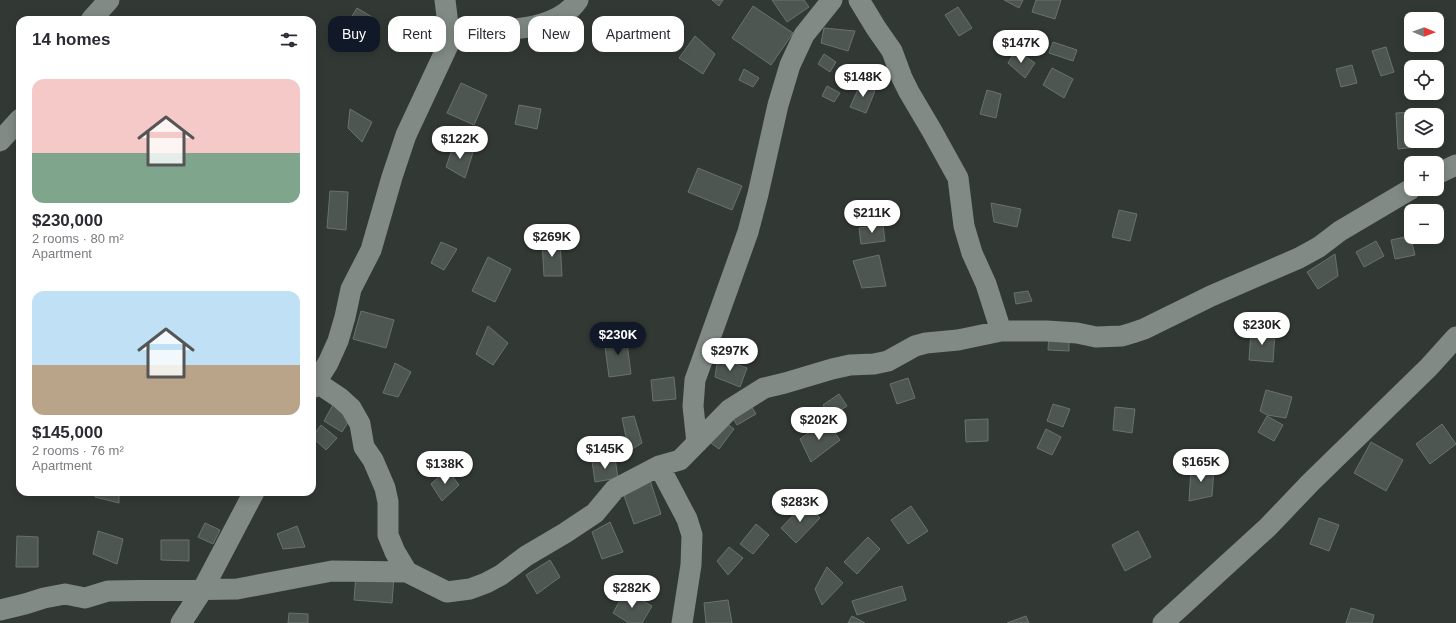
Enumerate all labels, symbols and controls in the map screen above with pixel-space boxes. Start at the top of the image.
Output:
north arrow [1404,12,1444,52]
map controls [1404,12,1444,244]
chip: Buy [328,16,380,52]
chip: Rent [388,16,446,52]
chip: Filters [454,16,520,52]
chip: New [528,16,584,52]
chip: Apartment [592,16,684,52]
icon: filters [278,29,300,51]
text: 14 homes [32,30,110,49]
pin: $147K [993,30,1049,64]
text: $147K [1002,35,1040,50]
button: locate [1404,60,1444,100]
pin: $148K [835,64,891,98]
text: $148K [844,69,882,84]
icon: home [130,105,202,177]
button: layers [1404,108,1444,148]
pin: $122K [432,126,488,160]
text: $122K [441,131,479,146]
button: + [1404,156,1444,196]
pin: $211K [844,200,900,234]
button: − [1404,204,1444,244]
text: $211K [853,205,891,220]
text: $230,000 [32,211,103,230]
pin: $269K [524,224,580,258]
text: $269K [533,229,571,244]
text: 2 rooms · 80 m² [32,231,124,246]
text: Apartment [32,246,92,261]
pin: $230K [1234,312,1290,346]
icon: home [130,317,202,389]
text: $230K [1243,317,1281,332]
pin: $230K [590,322,646,356]
text: $230K [599,327,637,342]
pin: $297K [702,338,758,372]
text: $297K [711,343,749,358]
pin: $202K [791,407,847,441]
text: $202K [800,412,838,427]
text: $145,000 [32,423,103,442]
pin: $145K [577,436,633,470]
text: $145K [586,441,624,456]
text: 2 rooms · 76 m² [32,443,124,458]
pin: $165K [1173,449,1229,483]
pin: $138K [417,451,473,485]
text: $165K [1182,454,1220,469]
text: $138K [426,456,464,471]
text: Apartment [32,458,92,473]
pin: $283K [772,489,828,523]
text: $283K [781,494,819,509]
pin: $282K [604,575,660,609]
text: $282K [613,580,651,595]

